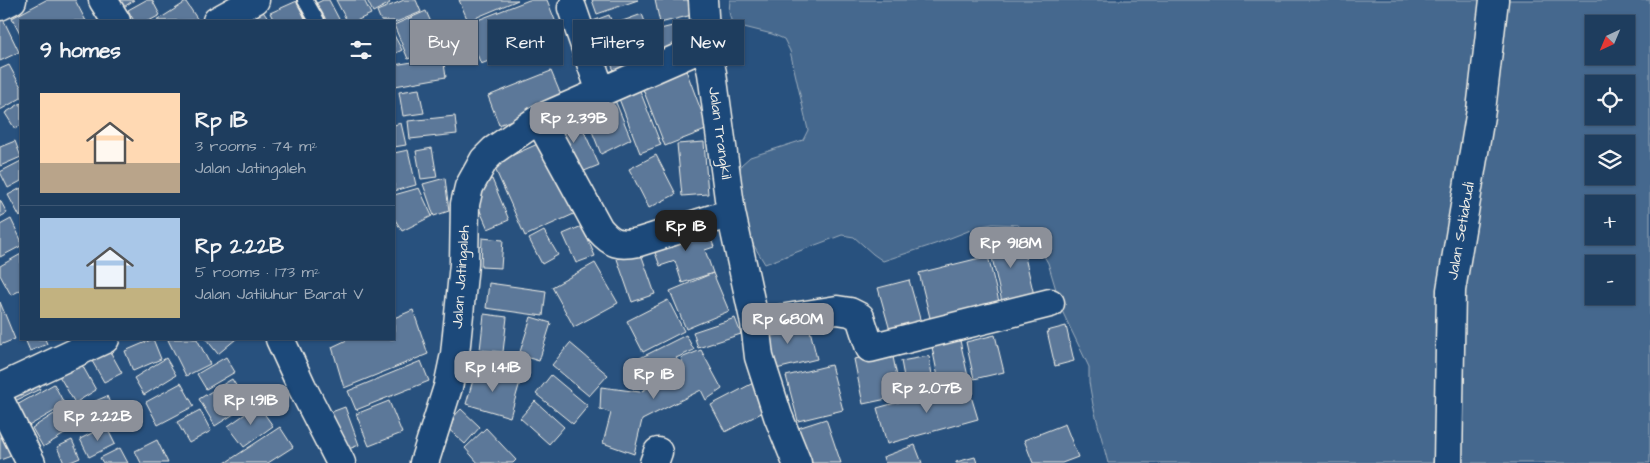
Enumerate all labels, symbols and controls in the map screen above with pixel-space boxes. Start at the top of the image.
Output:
north arrow [1585,15,1635,65]
map controls [1585,15,1635,305]
chip: Buy [410,20,478,65]
chip: Rent [488,20,563,65]
chip: Filters [573,20,663,65]
chip: New [673,20,744,65]
text: 9 homes [40,36,121,65]
icon: filters [347,36,375,64]
button: locate [1585,75,1635,125]
street label: Jalan Trangkil [702,85,737,181]
pin: Rp 2.39B [522,102,626,144]
text: Rp 1B [195,106,248,135]
text: Rp 2.39B [541,107,607,129]
icon: home [80,113,140,173]
text: 3 rooms · 74 m² [195,135,318,157]
button: layers [1585,135,1635,185]
text: Jalan Jatingaleh [195,157,306,179]
street label: Jalan Setiabudi [1442,180,1480,281]
button: + [1585,195,1635,245]
pin: Rp 1B [651,210,721,252]
text: Rp 1B [666,215,706,237]
street label: Jalan Jatingaleh [447,224,476,330]
pin: Rp 918M [965,226,1057,269]
text: Rp 2.22B [195,232,284,261]
text: Rp 918M [980,232,1042,254]
icon: home [80,238,140,298]
button: − [1585,255,1635,305]
text: 5 rooms · 173 m² [195,261,320,283]
text: Jalan Jatiluhur Barat V [195,283,363,305]
pin: Rp 680M [742,302,834,345]
text: Rp 680M [753,308,823,330]
pin: Rp 1.41B [441,350,545,393]
text: Rp 1.41B [465,356,521,378]
pin: Rp 1B [619,358,689,400]
text: Rp 1B [634,363,674,385]
pin: Rp 2.07B [875,372,979,414]
text: Rp 2.07B [892,377,962,399]
pin: Rp 1.91B [199,384,303,426]
text: Rp 1.91B [224,389,278,411]
pin: Rp 2.22B [46,400,150,442]
text: Rp 2.22B [64,405,132,427]

